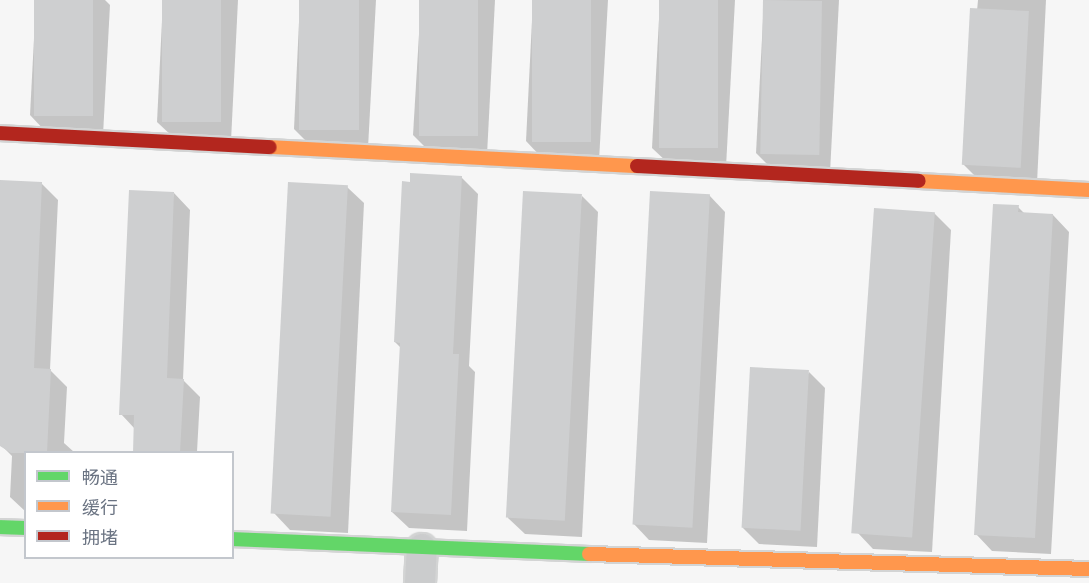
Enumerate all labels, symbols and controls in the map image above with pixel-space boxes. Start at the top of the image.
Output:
legend [24,451,234,559]
text: 畅通 [82,466,118,488]
text: 缓行 [82,496,118,518]
text: 拥堵 [82,526,118,548]

